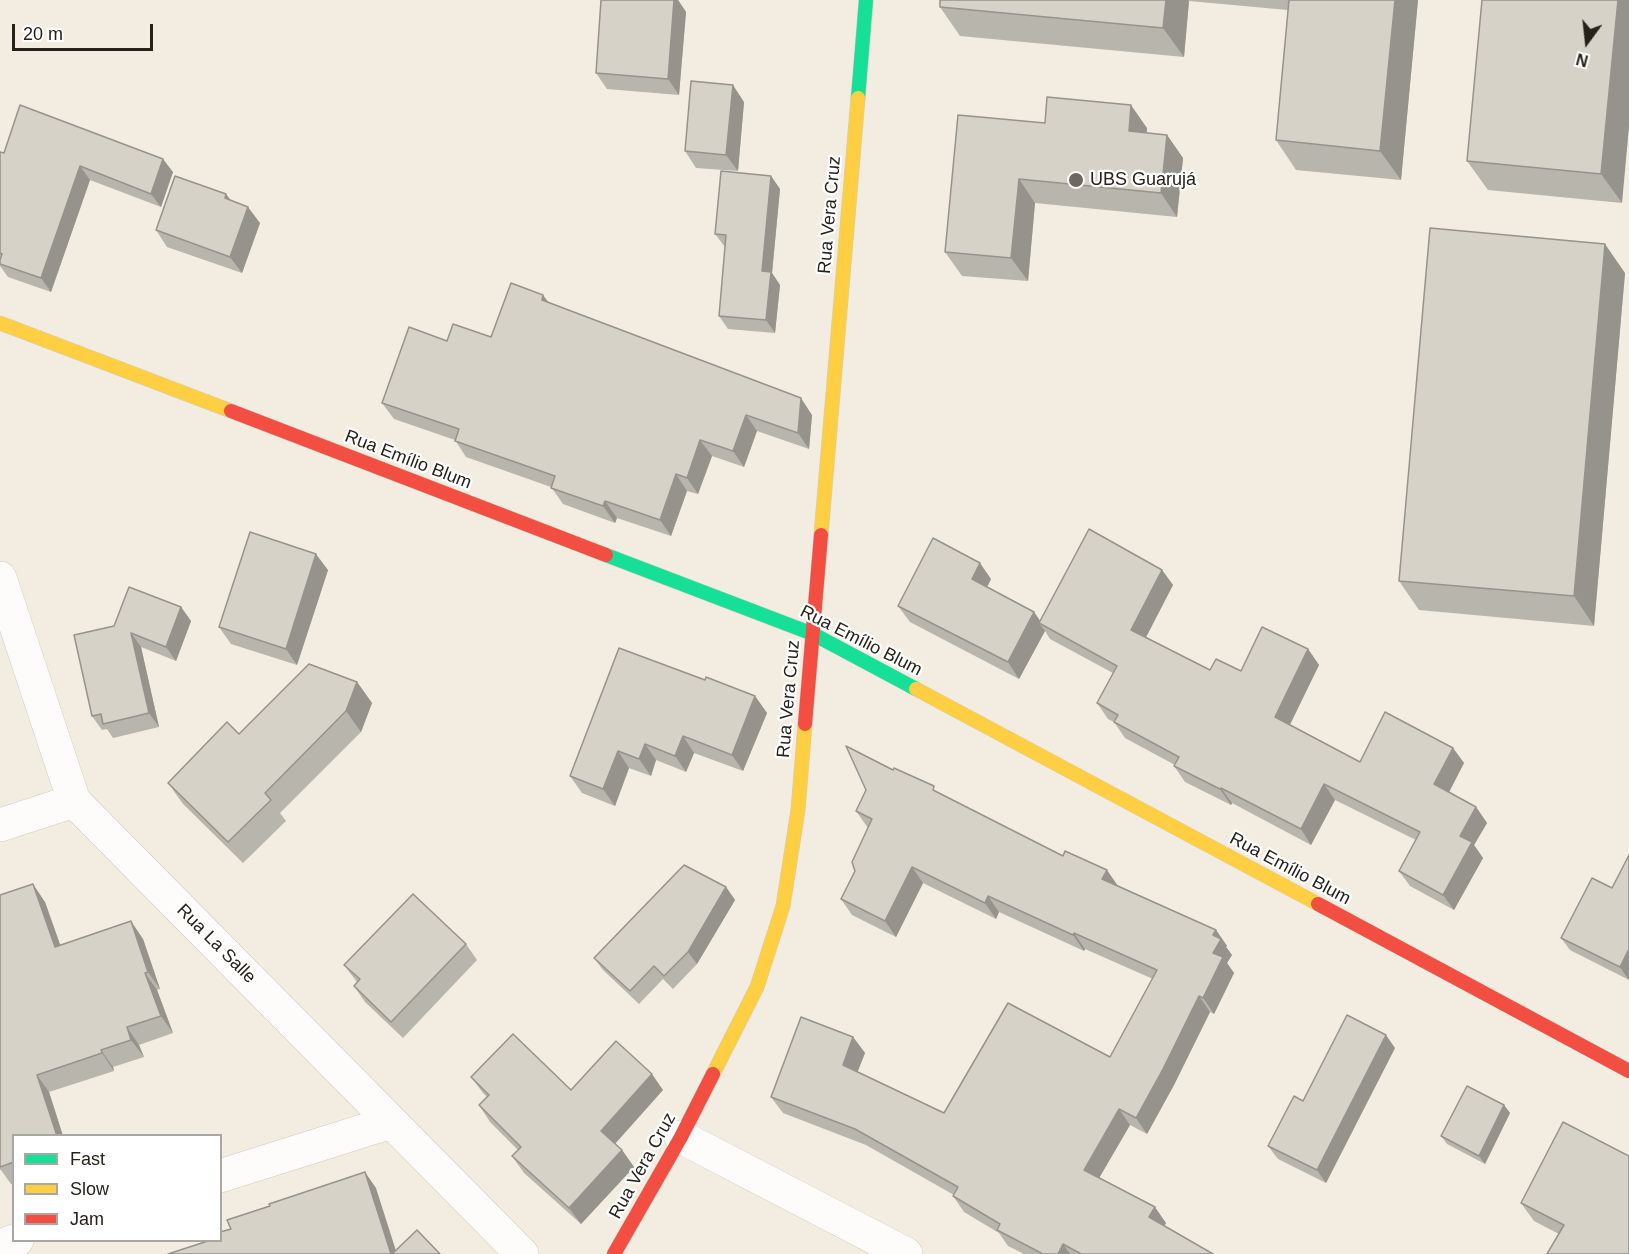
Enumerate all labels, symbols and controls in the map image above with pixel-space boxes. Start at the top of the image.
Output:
scale bar [15,12,156,50]
north arrow [1557,12,1617,72]
text: 20 m [23,24,63,44]
text: N [1574,50,1590,70]
street label: Rua Vera Cruz [814,155,846,275]
place label: UBS Guarujá [1090,169,1196,191]
marker: UBS Guarujá [1067,171,1085,189]
street label: Rua Emílio Blum [342,426,474,494]
street label: Rua Emílio Blum [796,601,926,681]
street label: Rua Vera Cruz [773,639,805,759]
street label: Rua Emílio Blum [1226,828,1354,910]
street label: Rua La Salle [172,900,260,988]
street label: Rua Vera Cruz [605,1109,681,1223]
legend [12,1134,222,1242]
text: Fast [70,1149,105,1169]
text: Slow [70,1179,109,1199]
text: Jam [70,1209,104,1229]

